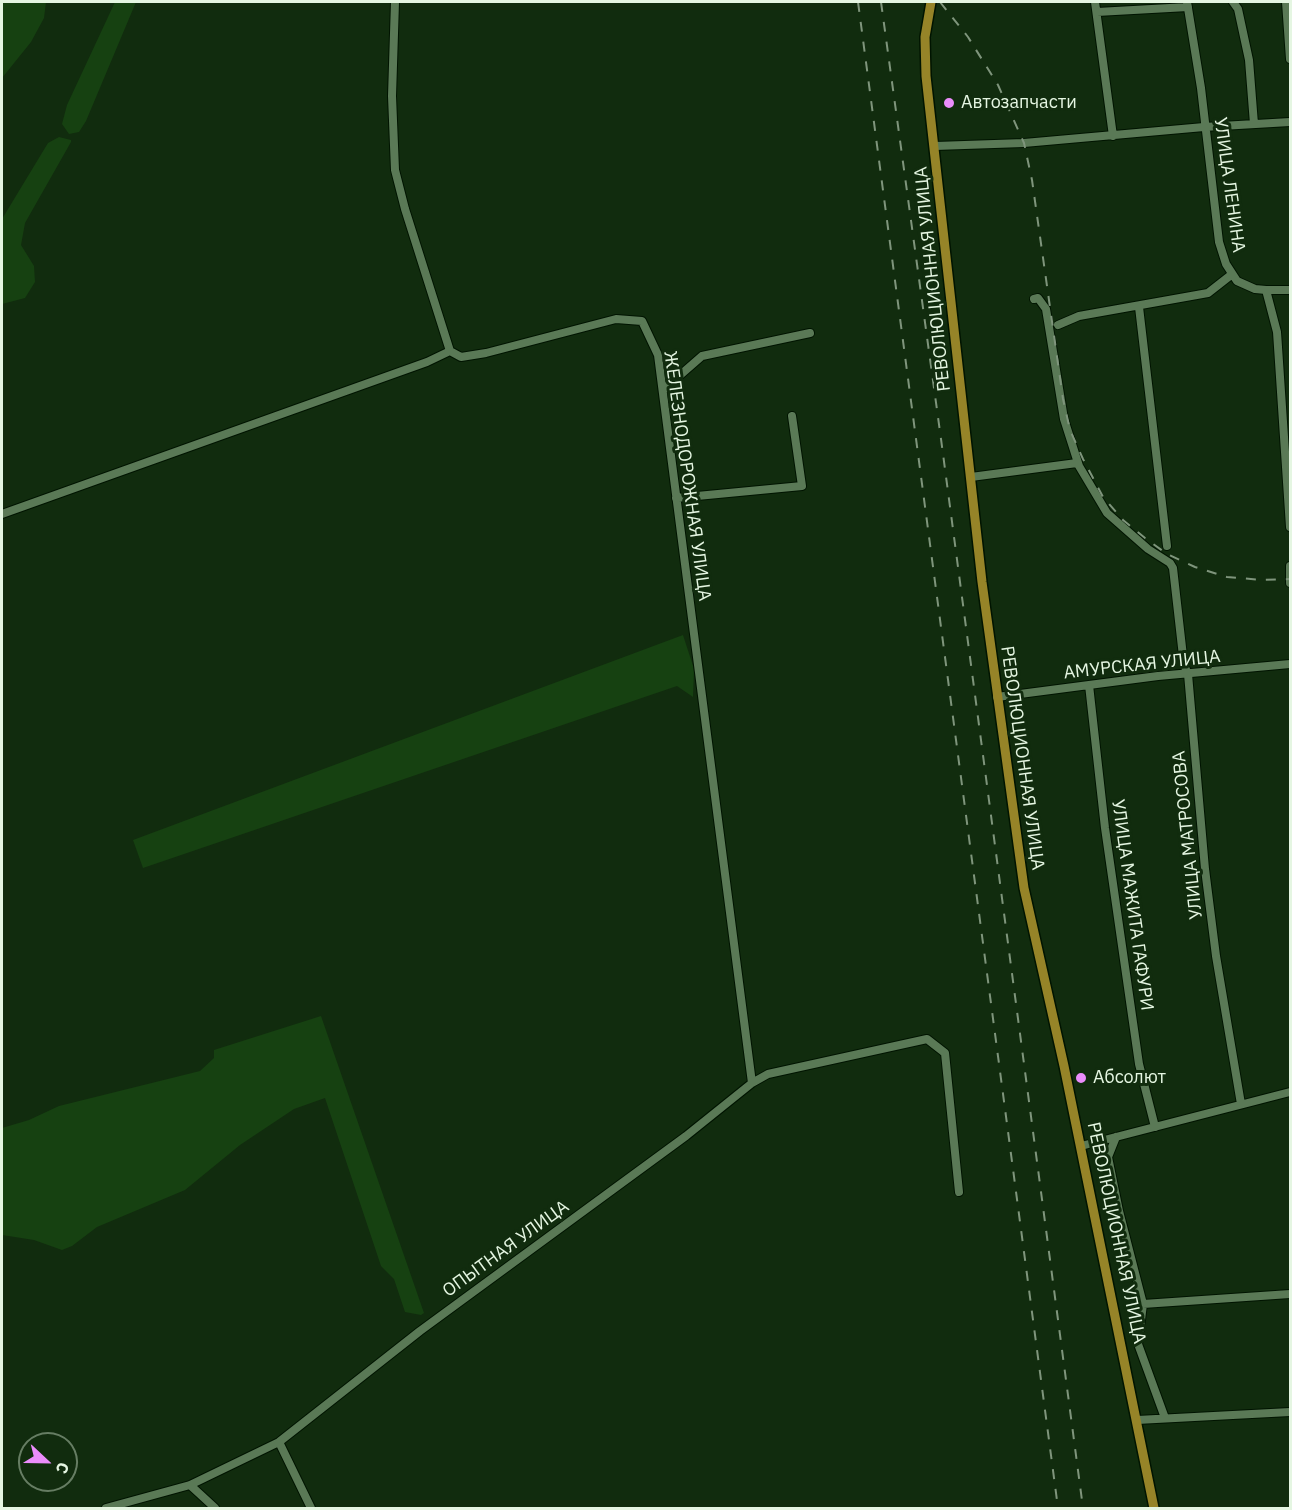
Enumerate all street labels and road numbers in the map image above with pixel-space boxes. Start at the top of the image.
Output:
street label: УЛИЦА ЛЕНИНА [1209,116,1249,254]
street label: РЕВОЛЮЦИОННАЯ УЛИЦА [910,165,956,393]
street label: ЖЕЛЕЗНОДОРОЖНАЯ УЛИЦА [659,350,715,602]
street label: РЕВОЛЮЦИОННАЯ УЛИЦА [996,645,1048,871]
street label: АМУРСКАЯ УЛИЦА [1062,646,1222,684]
street label: УЛИЦА МАТРОСОВА [1168,750,1208,920]
street label: УЛИЦА МАЖИТА ГАФУРИ [1106,798,1158,1012]
street label: РЕВОЛЮЦИОННАЯ УЛИЦА [1082,1120,1150,1346]
street label: ОПЫТНАЯ УЛИЦА [439,1196,573,1302]

